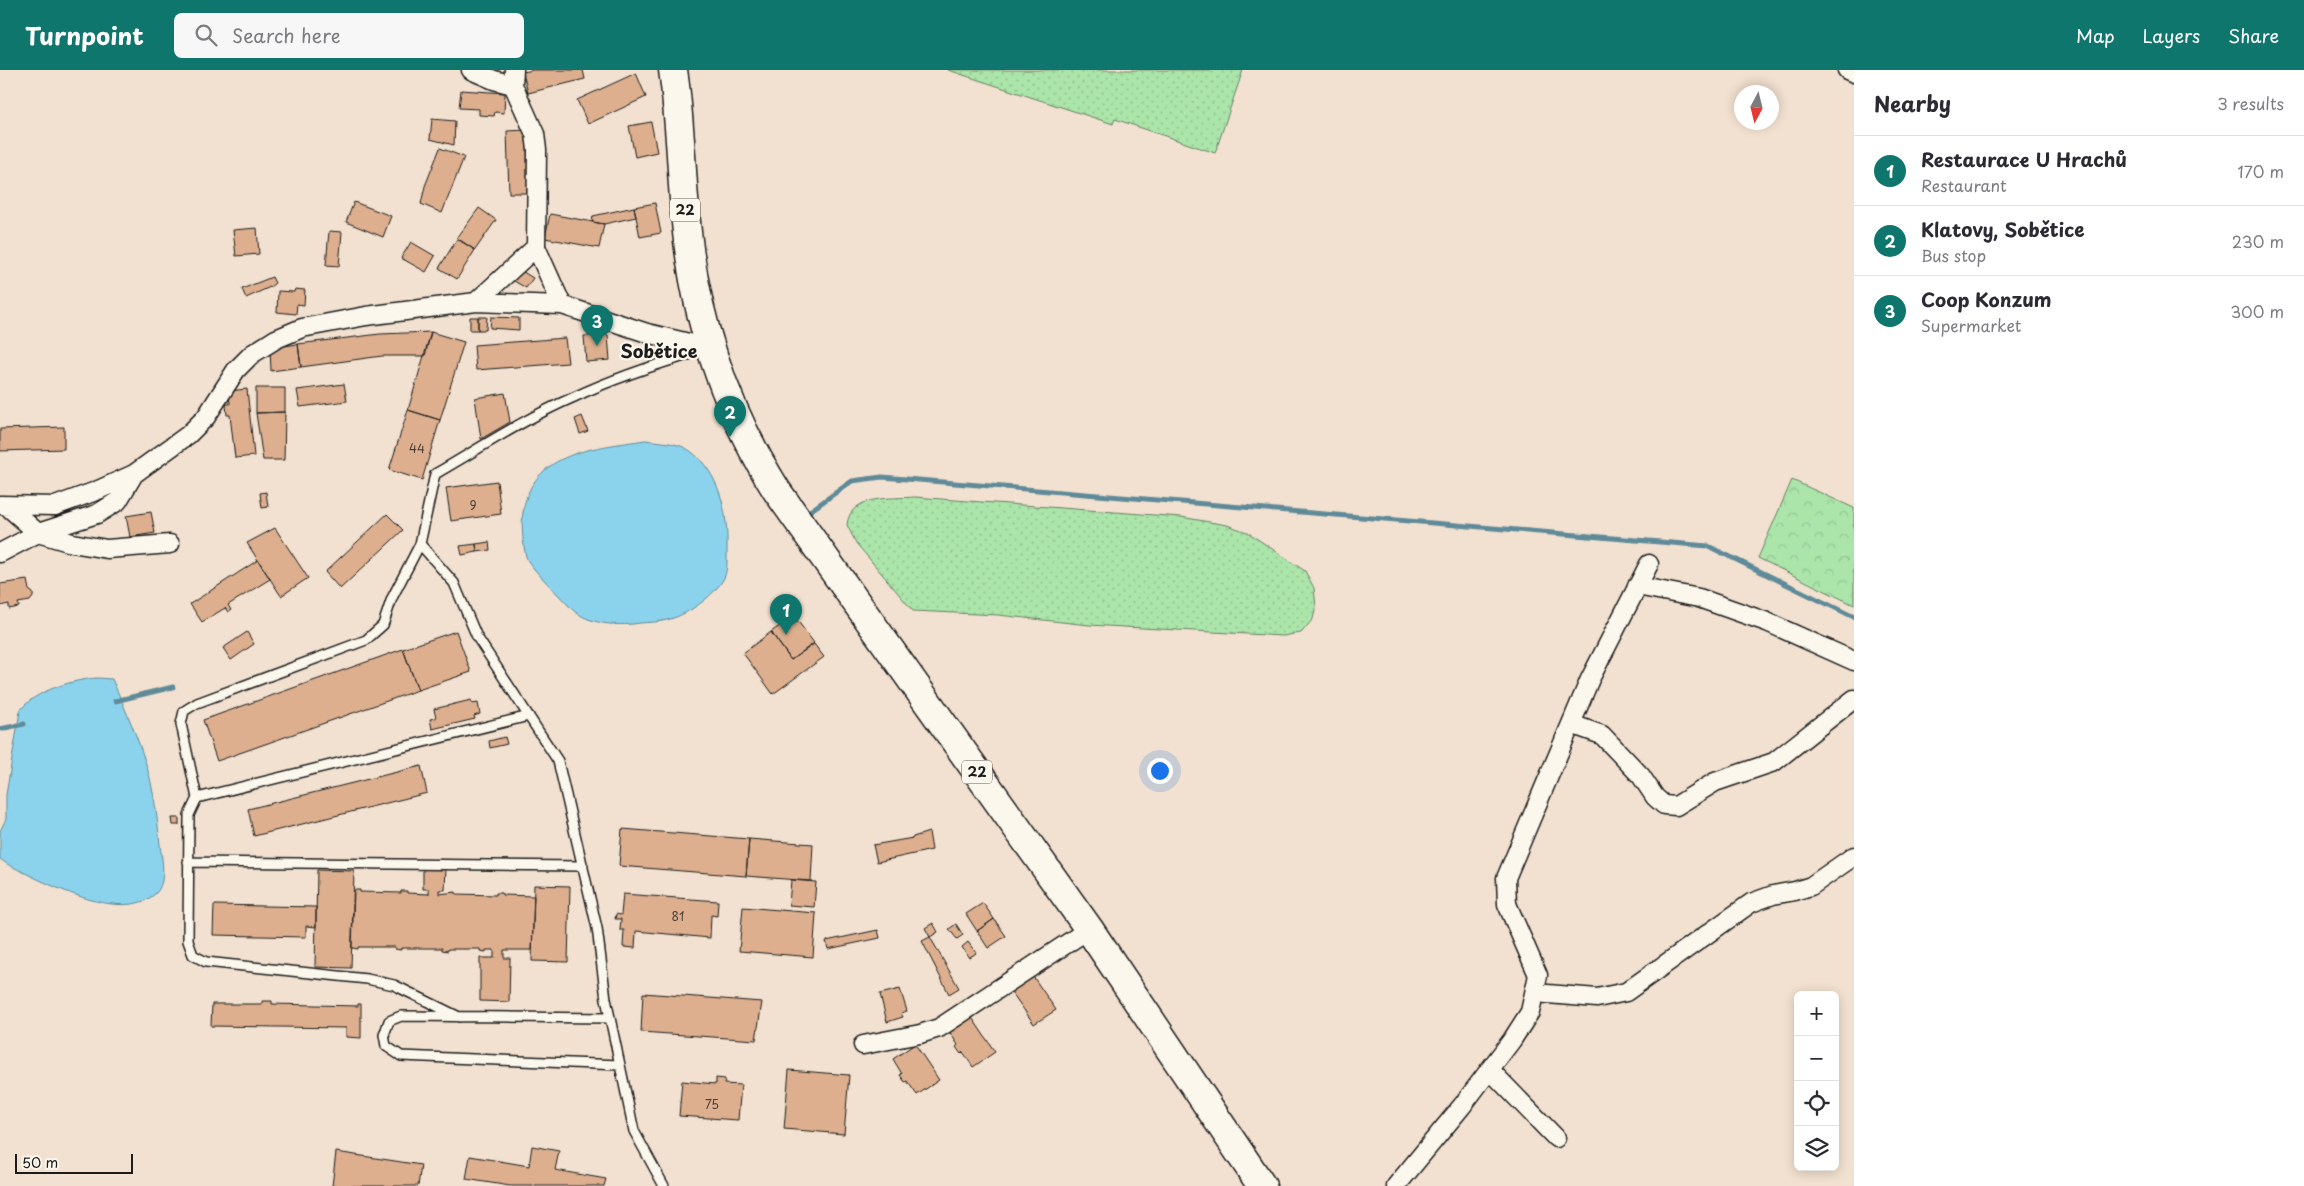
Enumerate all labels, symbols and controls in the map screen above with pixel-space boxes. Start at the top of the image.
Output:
search box [174,13,524,58]
text: Turnpoint [25,17,144,53]
icon: search [192,21,220,49]
text: Search here [232,21,341,49]
text: Map [2076,22,2115,49]
text: Layers [2143,22,2200,49]
text: Share [2228,22,2279,49]
north arrow [1734,85,1779,130]
text: Nearby [1874,87,1951,119]
text: 3 results [2217,91,2284,115]
text: Restaurace U Hrachů [1921,145,2127,173]
text: 1 [1886,159,1894,183]
text: 170 m [2238,159,2284,183]
text: Restaurant [1921,173,2007,197]
road number: 22 [670,198,700,222]
text: Klatovy, Sobětice [1921,215,2085,243]
text: 2 [1884,229,1896,253]
text: 230 m [2232,229,2284,253]
text: Bus stop [1921,243,1986,267]
text: Coop Konzum [1921,285,2052,313]
text: 3 [1885,299,1895,323]
text: 300 m [2230,299,2284,323]
pin: 3 [581,305,613,346]
text: Supermarket [1921,313,2021,337]
district label: Sobětice [621,337,698,364]
pin: 2 [714,396,746,437]
house number: 44 [409,439,425,457]
house number: 9 [469,496,477,514]
pin: 1 [770,594,802,635]
your location [1147,758,1173,784]
road number: 22 [962,760,992,784]
house number: 81 [672,907,684,925]
map controls [1794,991,1839,1171]
button: + [1794,991,1839,1036]
button: − [1794,1036,1839,1081]
button: locate [1794,1081,1839,1126]
house number: 75 [705,1095,719,1113]
button: layers [1794,1126,1839,1171]
scale bar [15,1151,132,1174]
text: 50 m [22,1152,58,1173]

